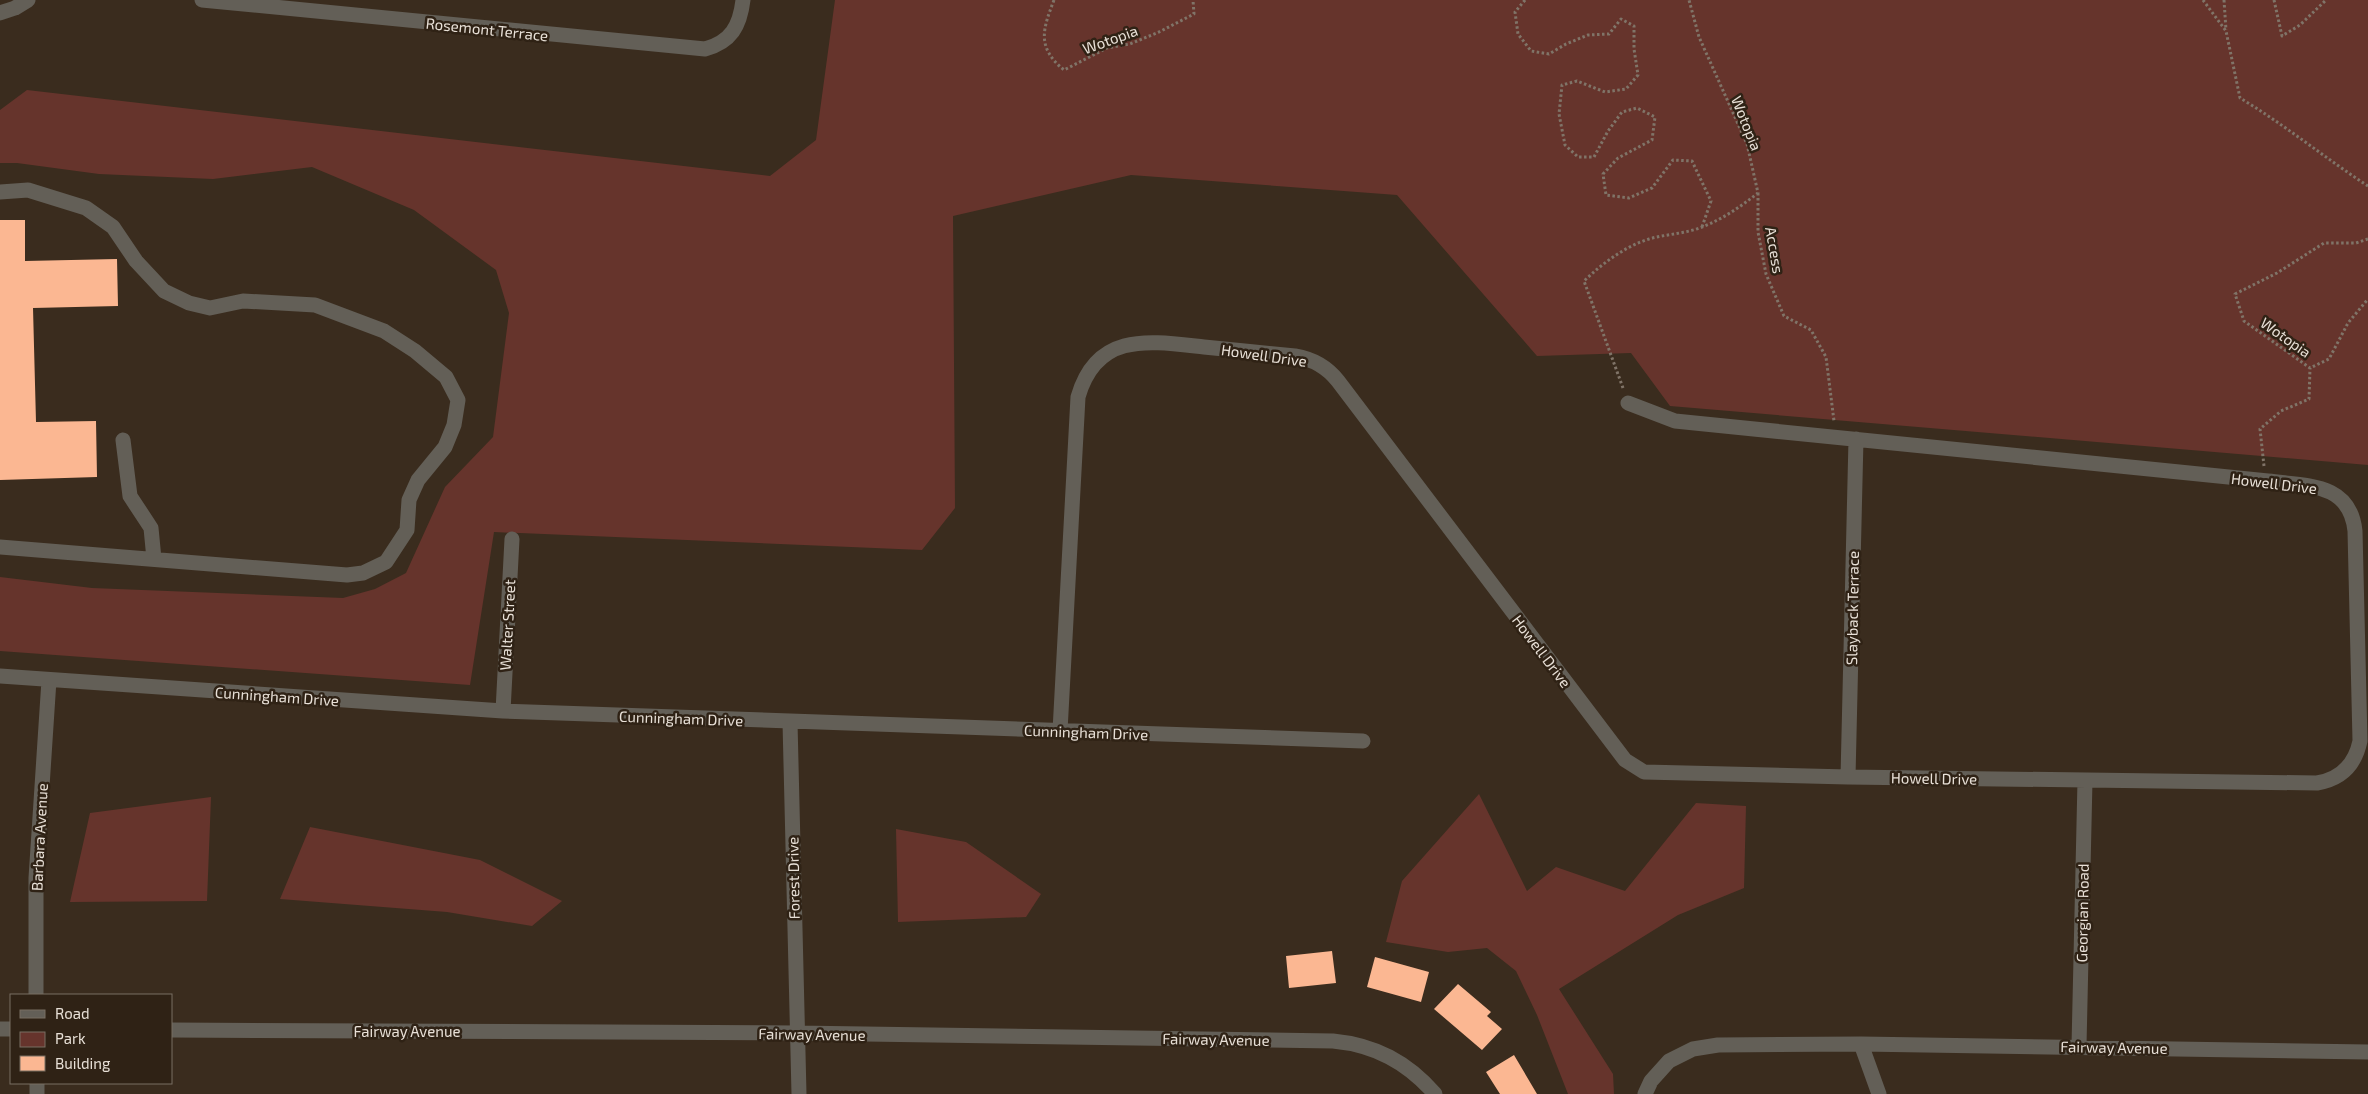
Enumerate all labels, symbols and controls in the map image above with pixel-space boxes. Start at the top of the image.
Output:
street label: Rosemont Terrace [425,14,549,44]
street label: Wotopia [1080,21,1140,57]
street label: Wotopia [1728,93,1766,153]
street label: Access [1762,225,1788,275]
street label: Wotopia [2257,313,2315,361]
street label: Howell Drive [1220,340,1308,370]
street label: Howell Drive [2230,469,2318,497]
street label: Slayback Terrace [1842,551,1862,665]
street label: Walter Street [496,579,518,671]
street label: Howell Drive [1509,611,1575,691]
street label: Cunningham Drive [214,683,340,709]
street label: Cunningham Drive [619,707,743,729]
street label: Cunningham Drive [1024,721,1148,743]
street label: Howell Drive [1891,768,1977,788]
street label: Barbara Avenue [27,783,51,891]
street label: Forest Drive [783,837,803,919]
street label: Georgian Road [2072,863,2092,963]
legend [10,994,172,1084]
text: Road [55,1004,90,1022]
street label: Fairway Avenue [353,1022,461,1040]
street label: Fairway Avenue [758,1024,866,1044]
text: Park [55,1029,86,1047]
street label: Fairway Avenue [1162,1029,1270,1049]
street label: Fairway Avenue [2060,1037,2168,1057]
text: Building [55,1054,111,1072]

